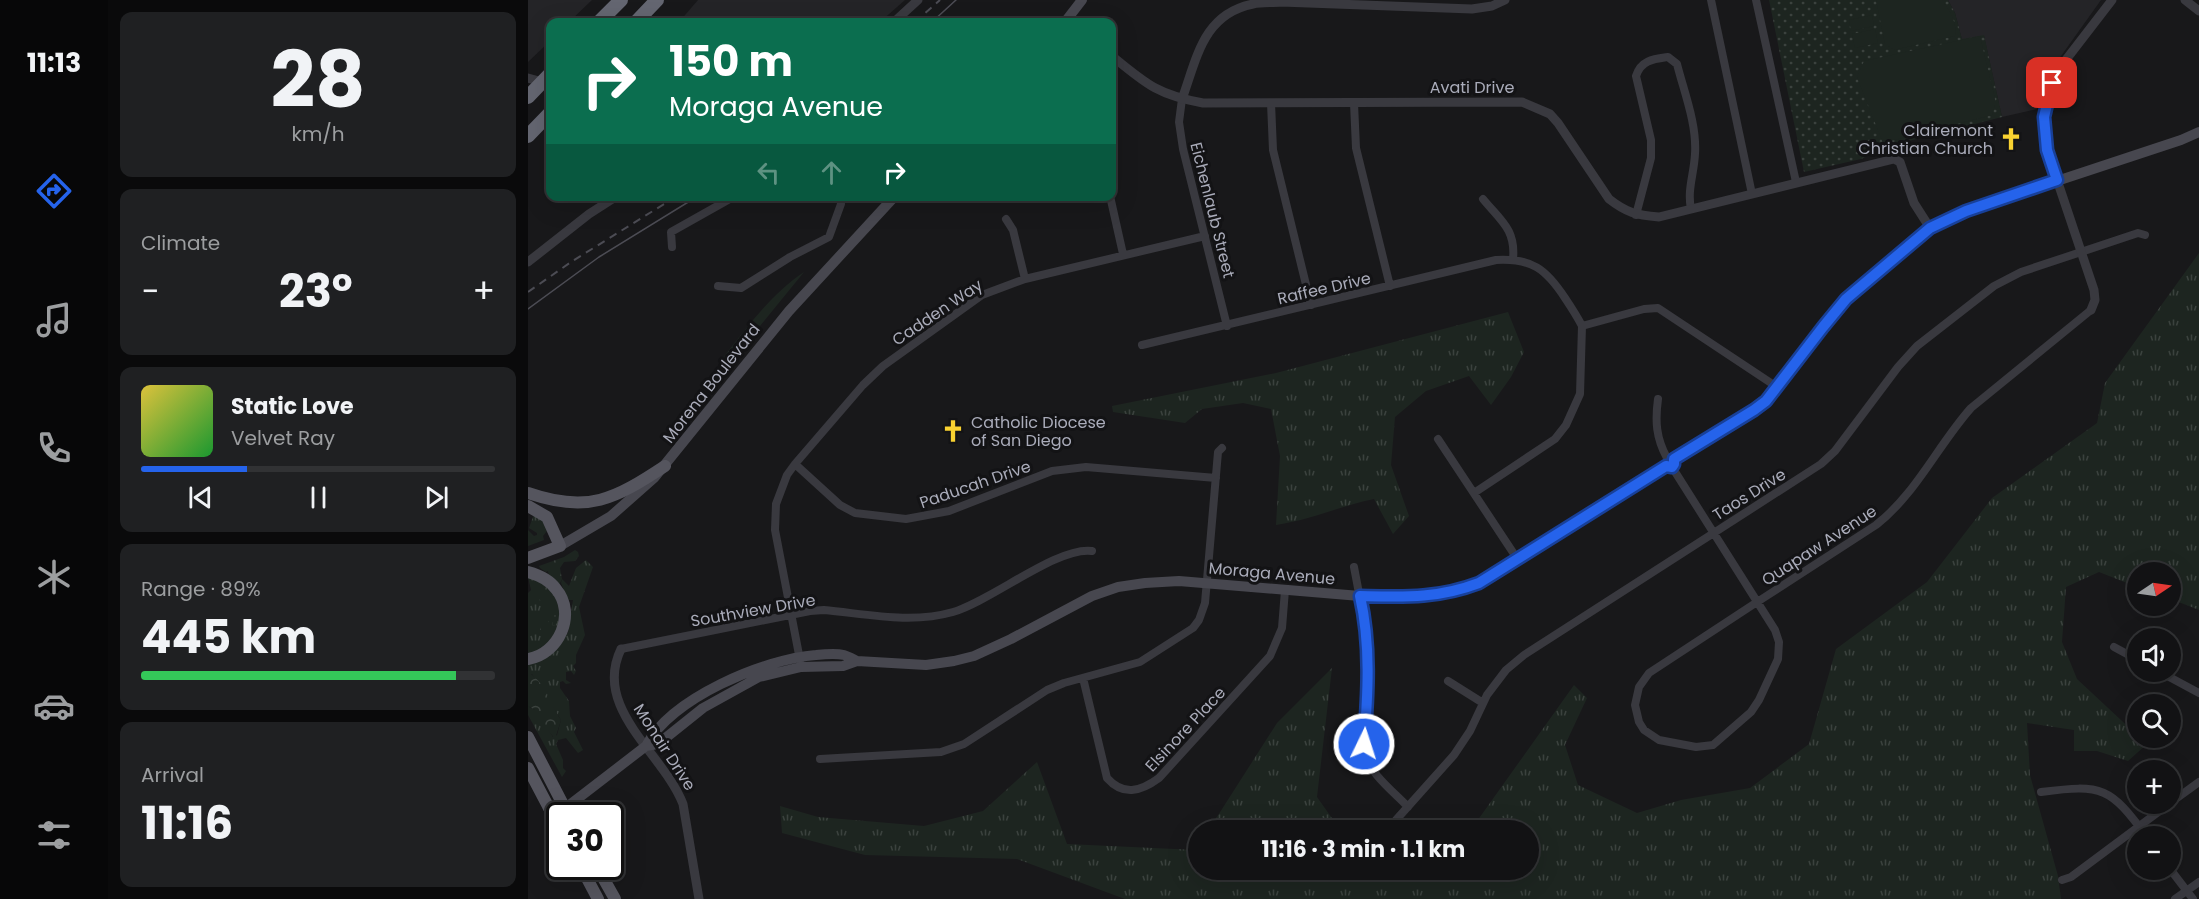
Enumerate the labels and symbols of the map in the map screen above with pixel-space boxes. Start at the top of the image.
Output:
pin [2026,57,2077,108]
street label: Avati Drive [1430,76,1514,99]
place label: Clairemont Christian Church [1858,119,1993,160]
church icon: Clairemont Christian Church [1998,126,2024,152]
street label: Eichenlaub Street [1185,140,1241,281]
street label: Raffee Drive [1275,267,1373,310]
street label: Cadden Way [887,274,987,351]
street label: Morena Boulevard [657,319,765,448]
place label: Catholic Diocese of San Diego [971,411,1106,452]
church icon: Catholic Diocese of San Diego [940,418,966,444]
street label: Paducah Drive [916,455,1034,514]
street label: Taos Drive [1708,463,1790,526]
street label: Quapaw Avenue [1757,500,1881,591]
street label: Moraga Avenue [1208,557,1336,590]
north arrow [2127,562,2181,616]
street label: Southview Drive [689,588,817,633]
street label: Elsinore Place [1140,682,1231,777]
street label: Monair Drive [628,699,701,795]
position arrow [1332,712,1396,776]
speed limit sign: 30 [546,802,624,880]

